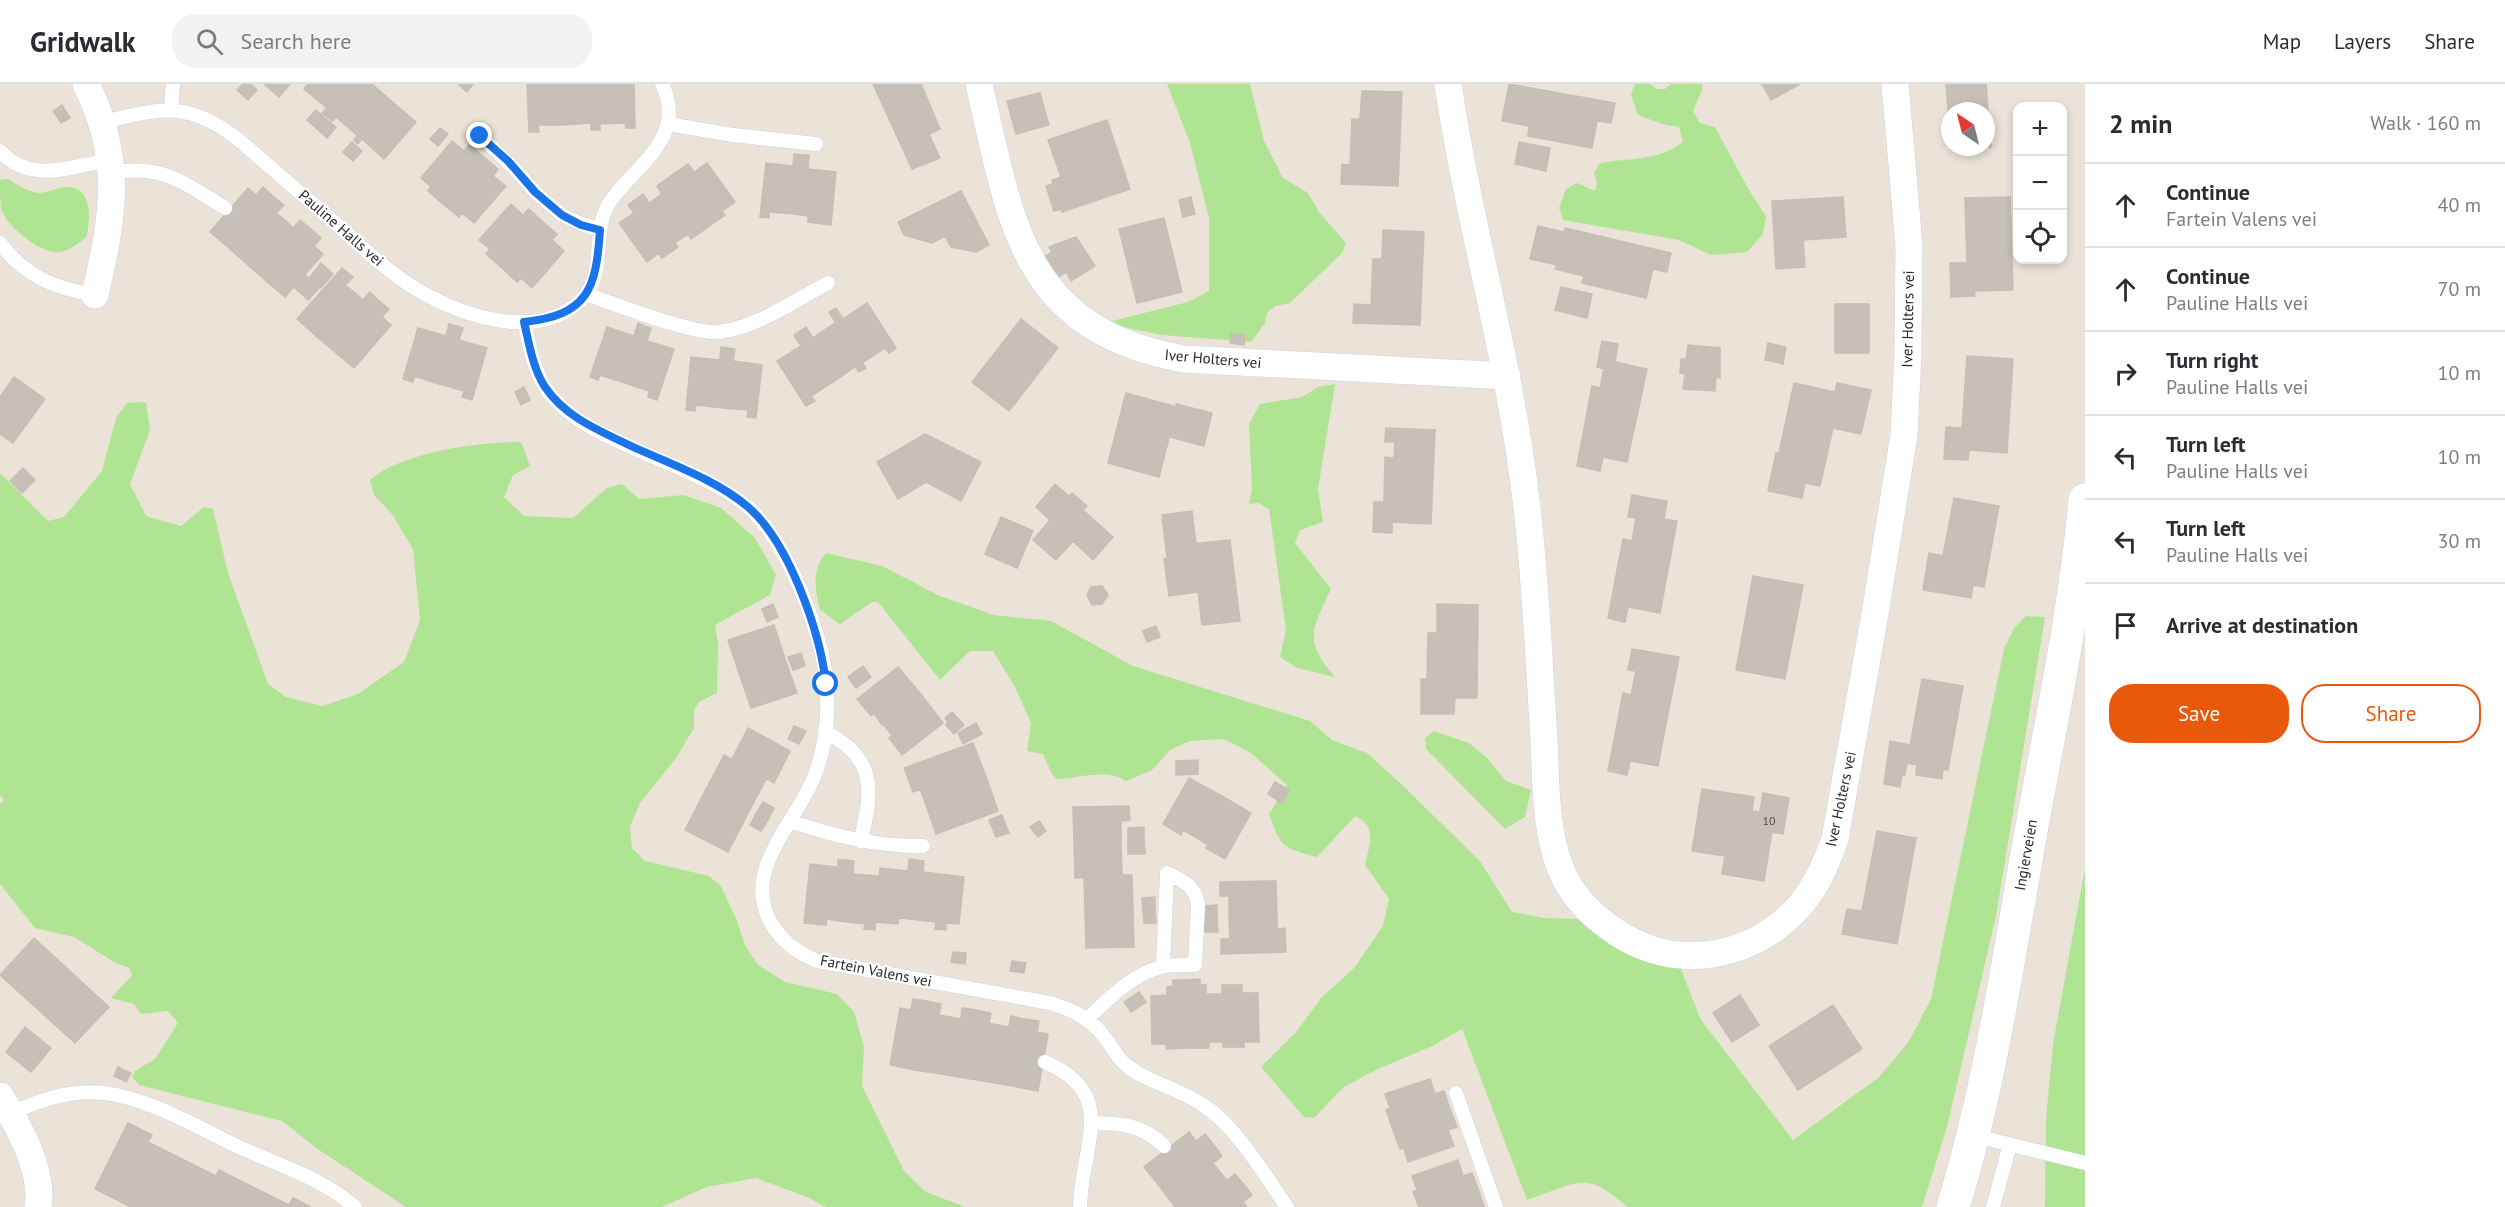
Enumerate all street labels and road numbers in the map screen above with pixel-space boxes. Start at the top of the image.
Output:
street label: Pauline Halls vei [295,185,388,270]
street label: Iver Holters vei [1897,270,1918,368]
street label: Iver Holters vei [1164,345,1262,372]
street label: Iver Holters vei [1821,749,1860,848]
street label: Ingierveien [2010,818,2041,892]
street label: Fartein Valens vei [819,950,934,991]

